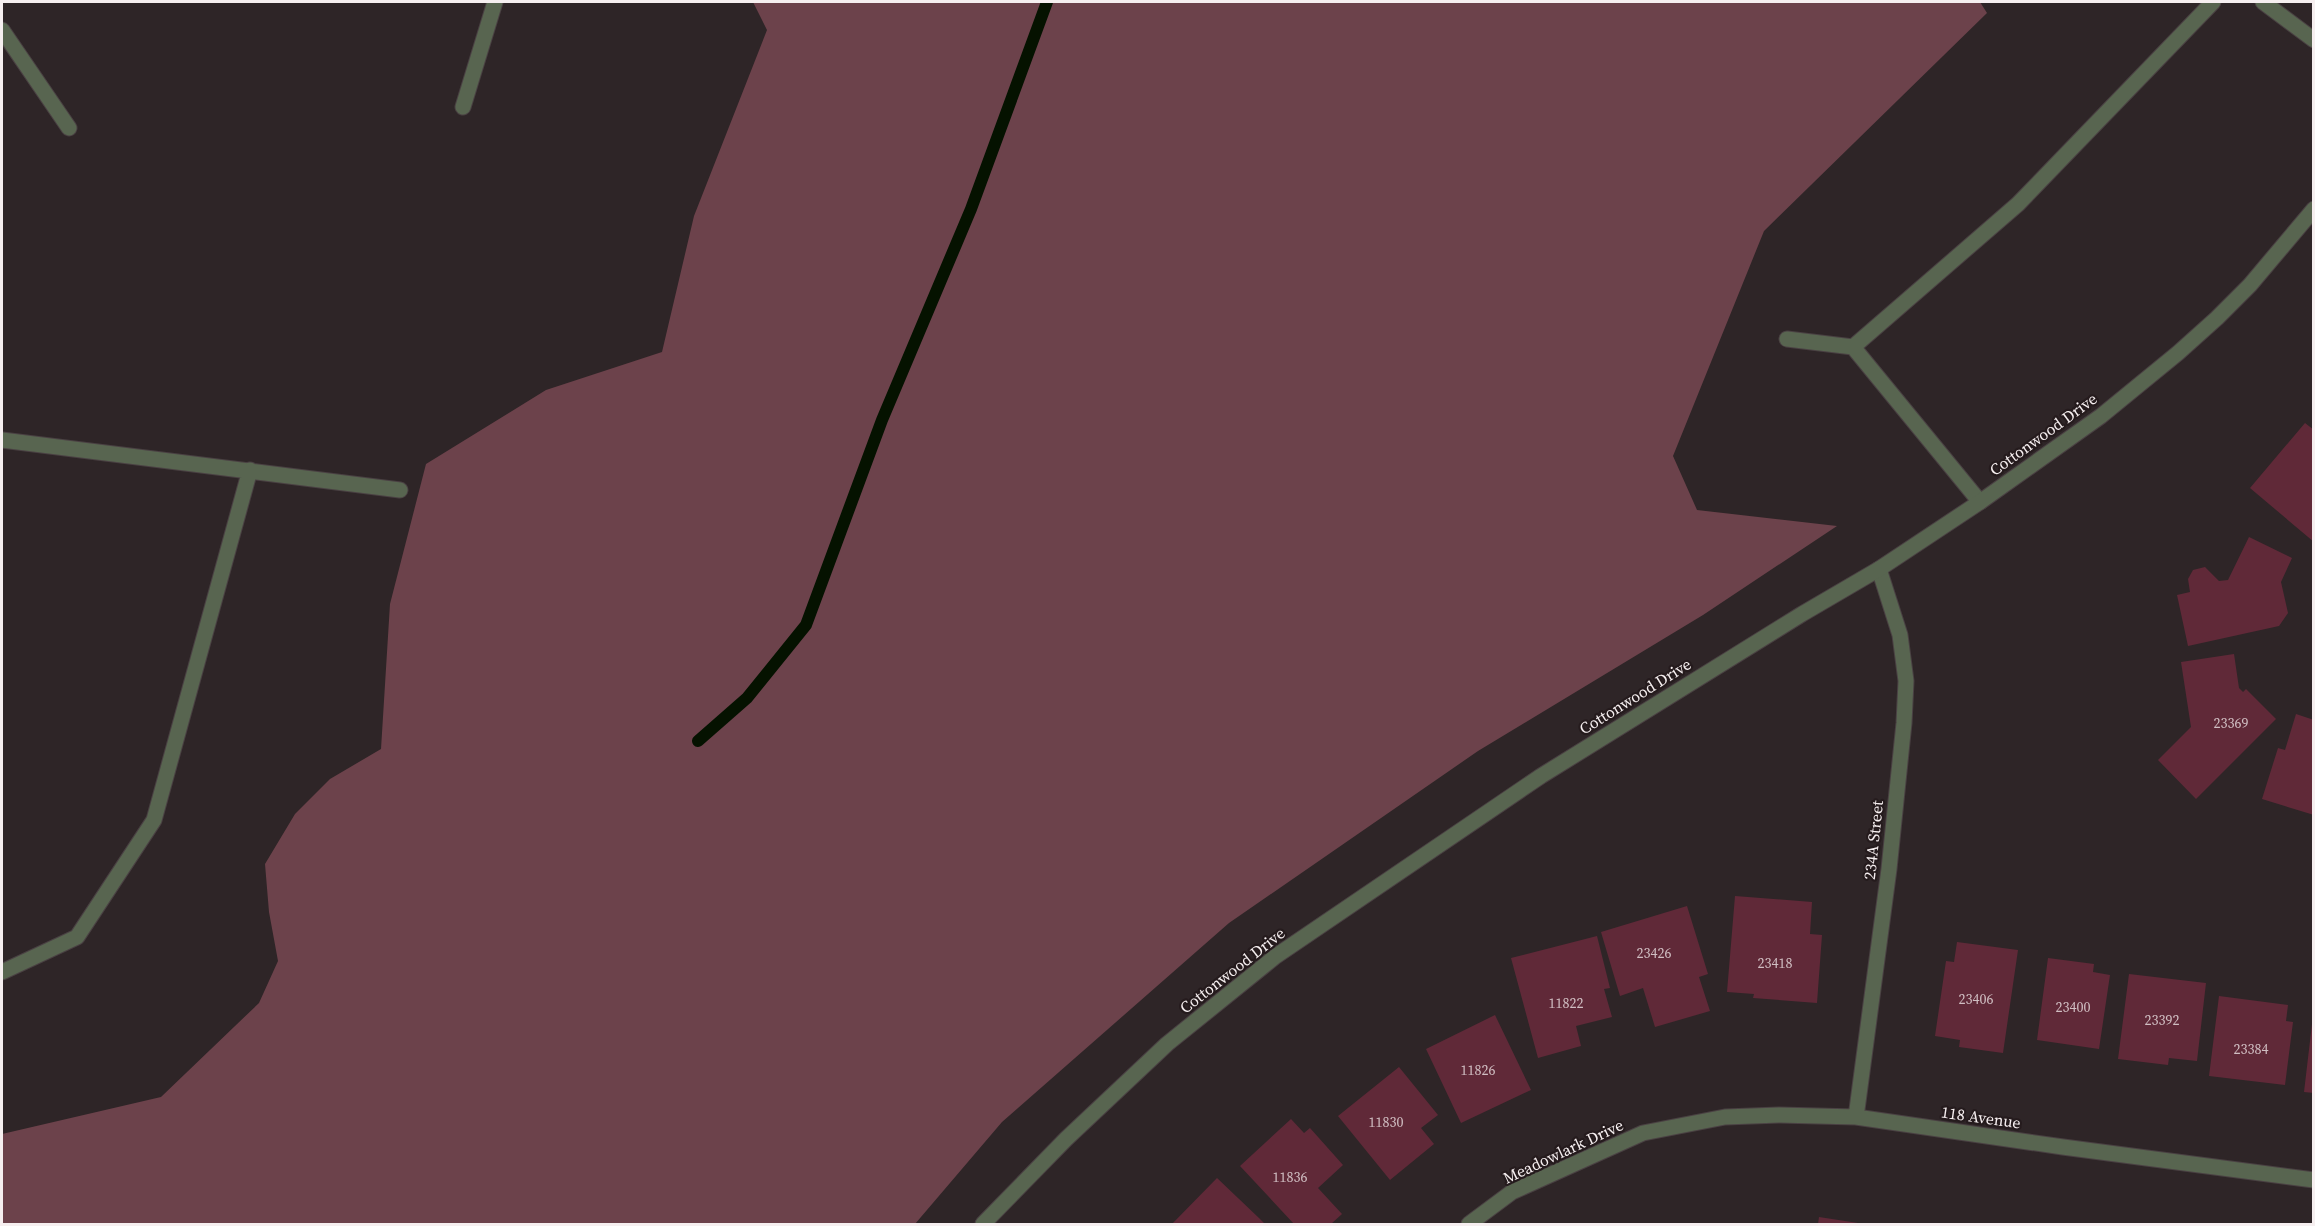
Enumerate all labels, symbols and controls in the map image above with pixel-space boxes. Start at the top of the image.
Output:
street label: Cottonwood Drive [1985,387,2101,481]
street label: Cottonwood Drive [1575,653,1695,739]
house number: 23369 [2214,713,2249,733]
street label: 234A Street [1858,798,1888,881]
street label: Cottonwood Drive [1175,922,1289,1018]
house number: 23426 [1637,943,1672,963]
house number: 23418 [1758,953,1793,973]
house number: 23406 [1959,989,1994,1009]
house number: 11822 [1549,993,1584,1013]
house number: 23400 [2056,997,2091,1017]
house number: 23392 [2145,1010,2180,1030]
house number: 23384 [2234,1039,2269,1059]
house number: 11826 [1461,1060,1496,1080]
street label: 118 Avenue [1940,1101,2022,1133]
house number: 11830 [1369,1112,1404,1132]
street label: Meadowlark Drive [1499,1113,1627,1189]
house number: 11836 [1273,1167,1308,1187]

